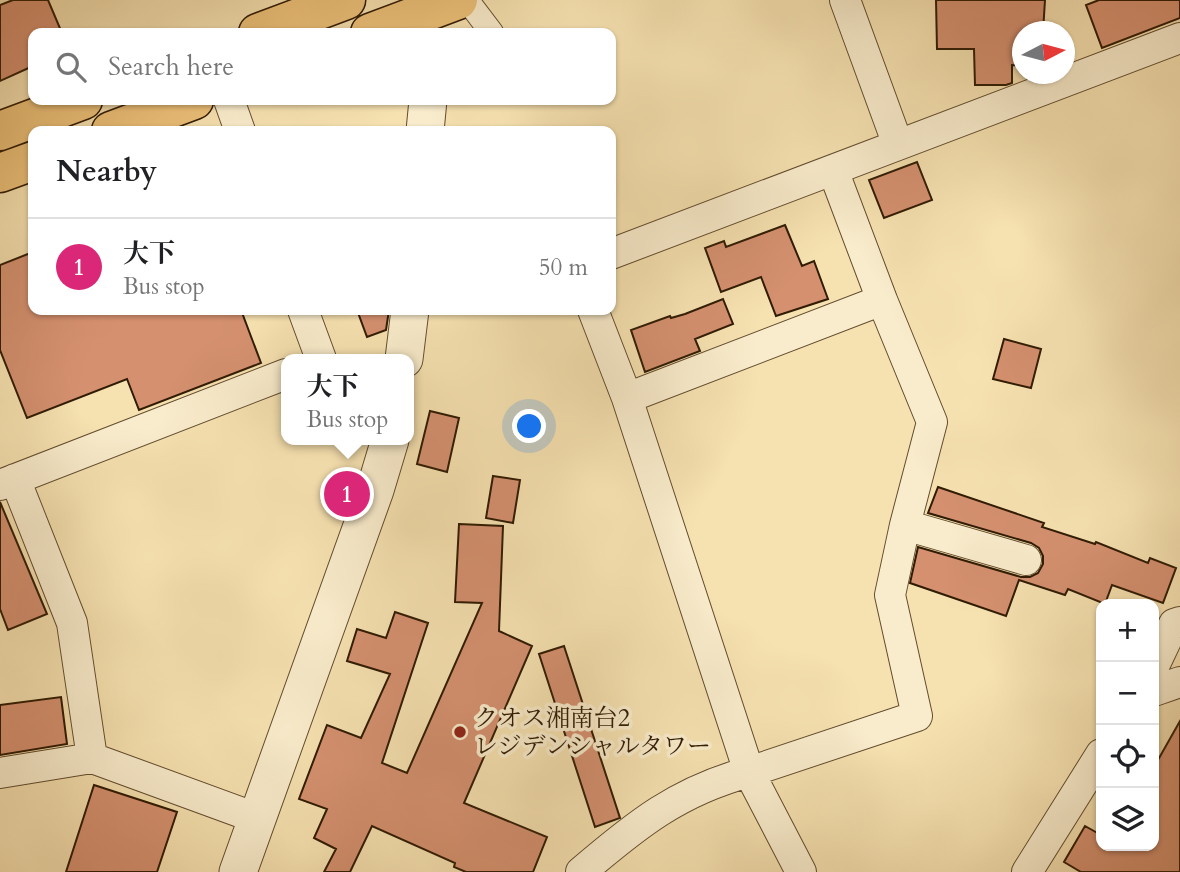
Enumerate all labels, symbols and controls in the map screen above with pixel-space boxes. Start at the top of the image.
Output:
north arrow [1012,21,1075,84]
search box [28,28,616,105]
icon: search [52,48,90,86]
text: Search here [108,49,234,84]
text: Nearby [56,151,157,192]
text: 大下 [123,236,175,271]
text: 1 [73,252,85,283]
text: 50 m [539,252,588,283]
text: Bus stop [123,271,205,302]
popup [281,354,414,445]
text: 大下 [307,369,359,404]
text: Bus stop [307,404,388,435]
your location [512,409,546,443]
pin: 1 [324,468,370,520]
map controls [1096,599,1159,851]
button: + [1096,599,1159,662]
button: − [1096,662,1159,725]
place label: クオス湘南台2 レジデンシャルタワー [474,702,711,763]
marker: クオス湘南台2 レジデンシャルタワー [452,724,468,740]
button: locate [1096,725,1159,788]
button: layers [1096,788,1159,851]

